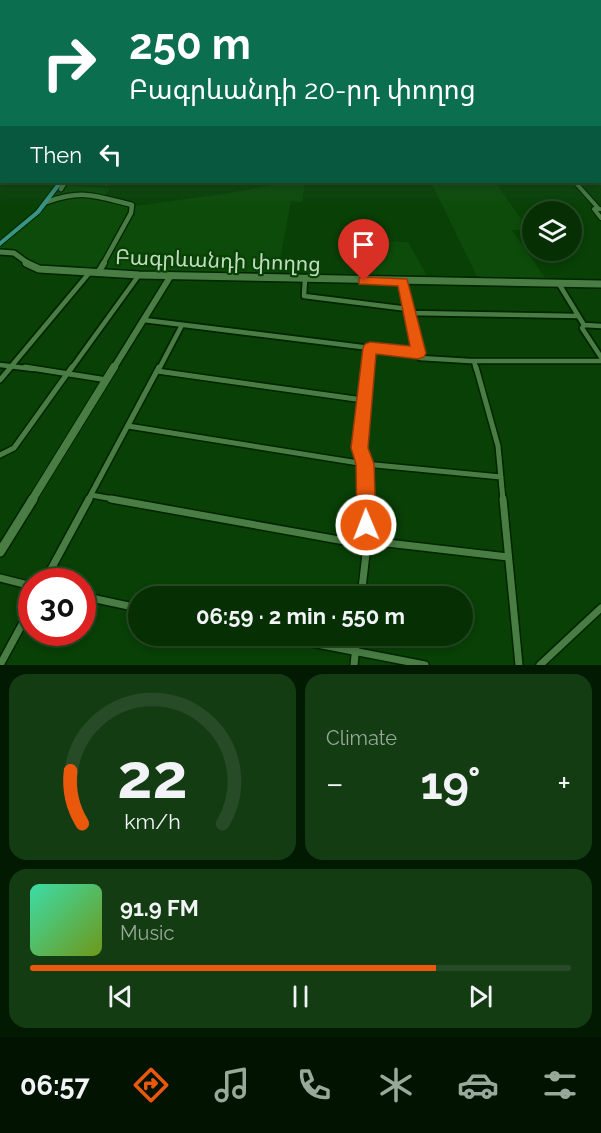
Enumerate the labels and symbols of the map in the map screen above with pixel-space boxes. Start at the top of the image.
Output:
pin [338,219,389,281]
street label: Բագրևանդի փողոց [115,244,321,276]
position arrow [334,493,398,557]
speed limit sign: 30 [18,568,96,646]

